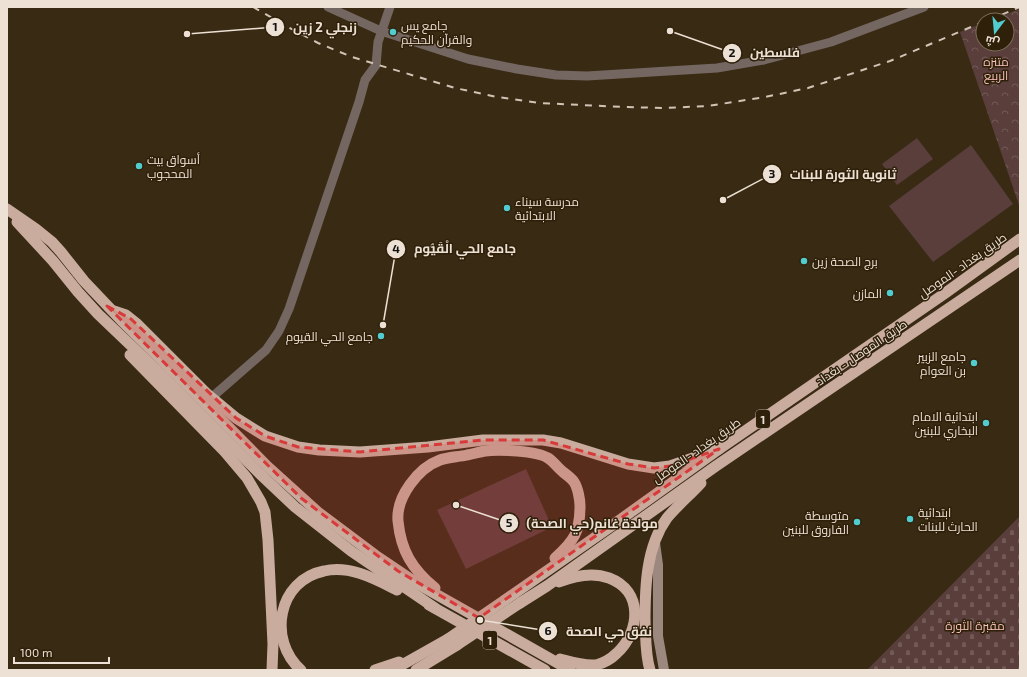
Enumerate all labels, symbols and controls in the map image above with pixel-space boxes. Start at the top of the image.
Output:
north arrow [975,12,1015,52]
callout: زنجلي 2 زين [265,14,365,39]
place label: جامع يس والقرآن الحكيم [401,18,472,48]
text: 1 [272,19,278,33]
text: زنجلي 2 زين [293,19,357,39]
marker: جامع يس والقرآن الحكيم [388,27,398,37]
text: ش [984,33,1001,50]
callout: فلسطين [722,40,808,65]
text: فلسطين [750,44,800,60]
text: 2 [729,45,736,59]
park label: متنزه الربيع [983,54,1009,84]
place label: أسواق بيت المحجوب [147,152,200,181]
marker: أسواق بيت المحجوب [134,161,144,171]
callout: ثانوية الثورة للبنات [762,162,905,187]
text: 3 [769,166,776,180]
text: ثانوية الثورة للبنات [790,166,897,183]
place label: مدرسة سيناء الابتدائية [515,194,579,223]
marker: مدرسة سيناء الابتدائية [502,203,512,213]
street label: طريق بغداد -الموصل [915,229,1009,301]
callout: جامع الحي الْقَيُّوم [386,236,524,261]
text: جامع الحي الْقَيُّوم [414,240,516,260]
text: 4 [392,241,400,255]
place label: برج الصحة زين [812,254,878,270]
marker: برج الصحة زين [799,256,809,266]
place label: المازن [853,286,882,301]
marker: المازن [885,288,895,298]
street label: طريق الموصل - بغداد [813,316,910,389]
place label: جامع الحي القيوم [286,329,373,347]
marker: جامع الحي القيوم [376,331,386,341]
place label: جامع الزبير بن العوام [916,349,966,379]
marker: جامع الزبير بن العوام [969,358,979,368]
place label: ابتدائية الامام البخاري للبنين [912,409,978,441]
road number: 1 [756,410,770,428]
street label: طريق بغداد -الموصل [649,414,743,486]
marker: ابتدائية الامام البخاري للبنين [981,418,991,428]
place label: ابتدائية الحارث للبنات [918,505,978,534]
place label: متوسطة الفاروق للبنين [783,508,849,537]
callout: مولدة غانم(حي الصحة) [499,511,666,536]
marker: ابتدائية الحارث للبنات [905,514,915,524]
text: 5 [506,515,513,529]
text: مولدة غانم(حي الصحة) [526,515,658,535]
marker: متوسطة الفاروق للبنين [852,517,862,527]
park label: مقبرة الثورة [945,618,1005,633]
callout: نفق حي الصحة [538,619,660,644]
text: 6 [544,623,552,637]
text: نفق حي الصحة [566,623,652,643]
road number: 1 [483,631,497,649]
scale bar [14,639,109,665]
text: 100 m [20,645,52,659]

